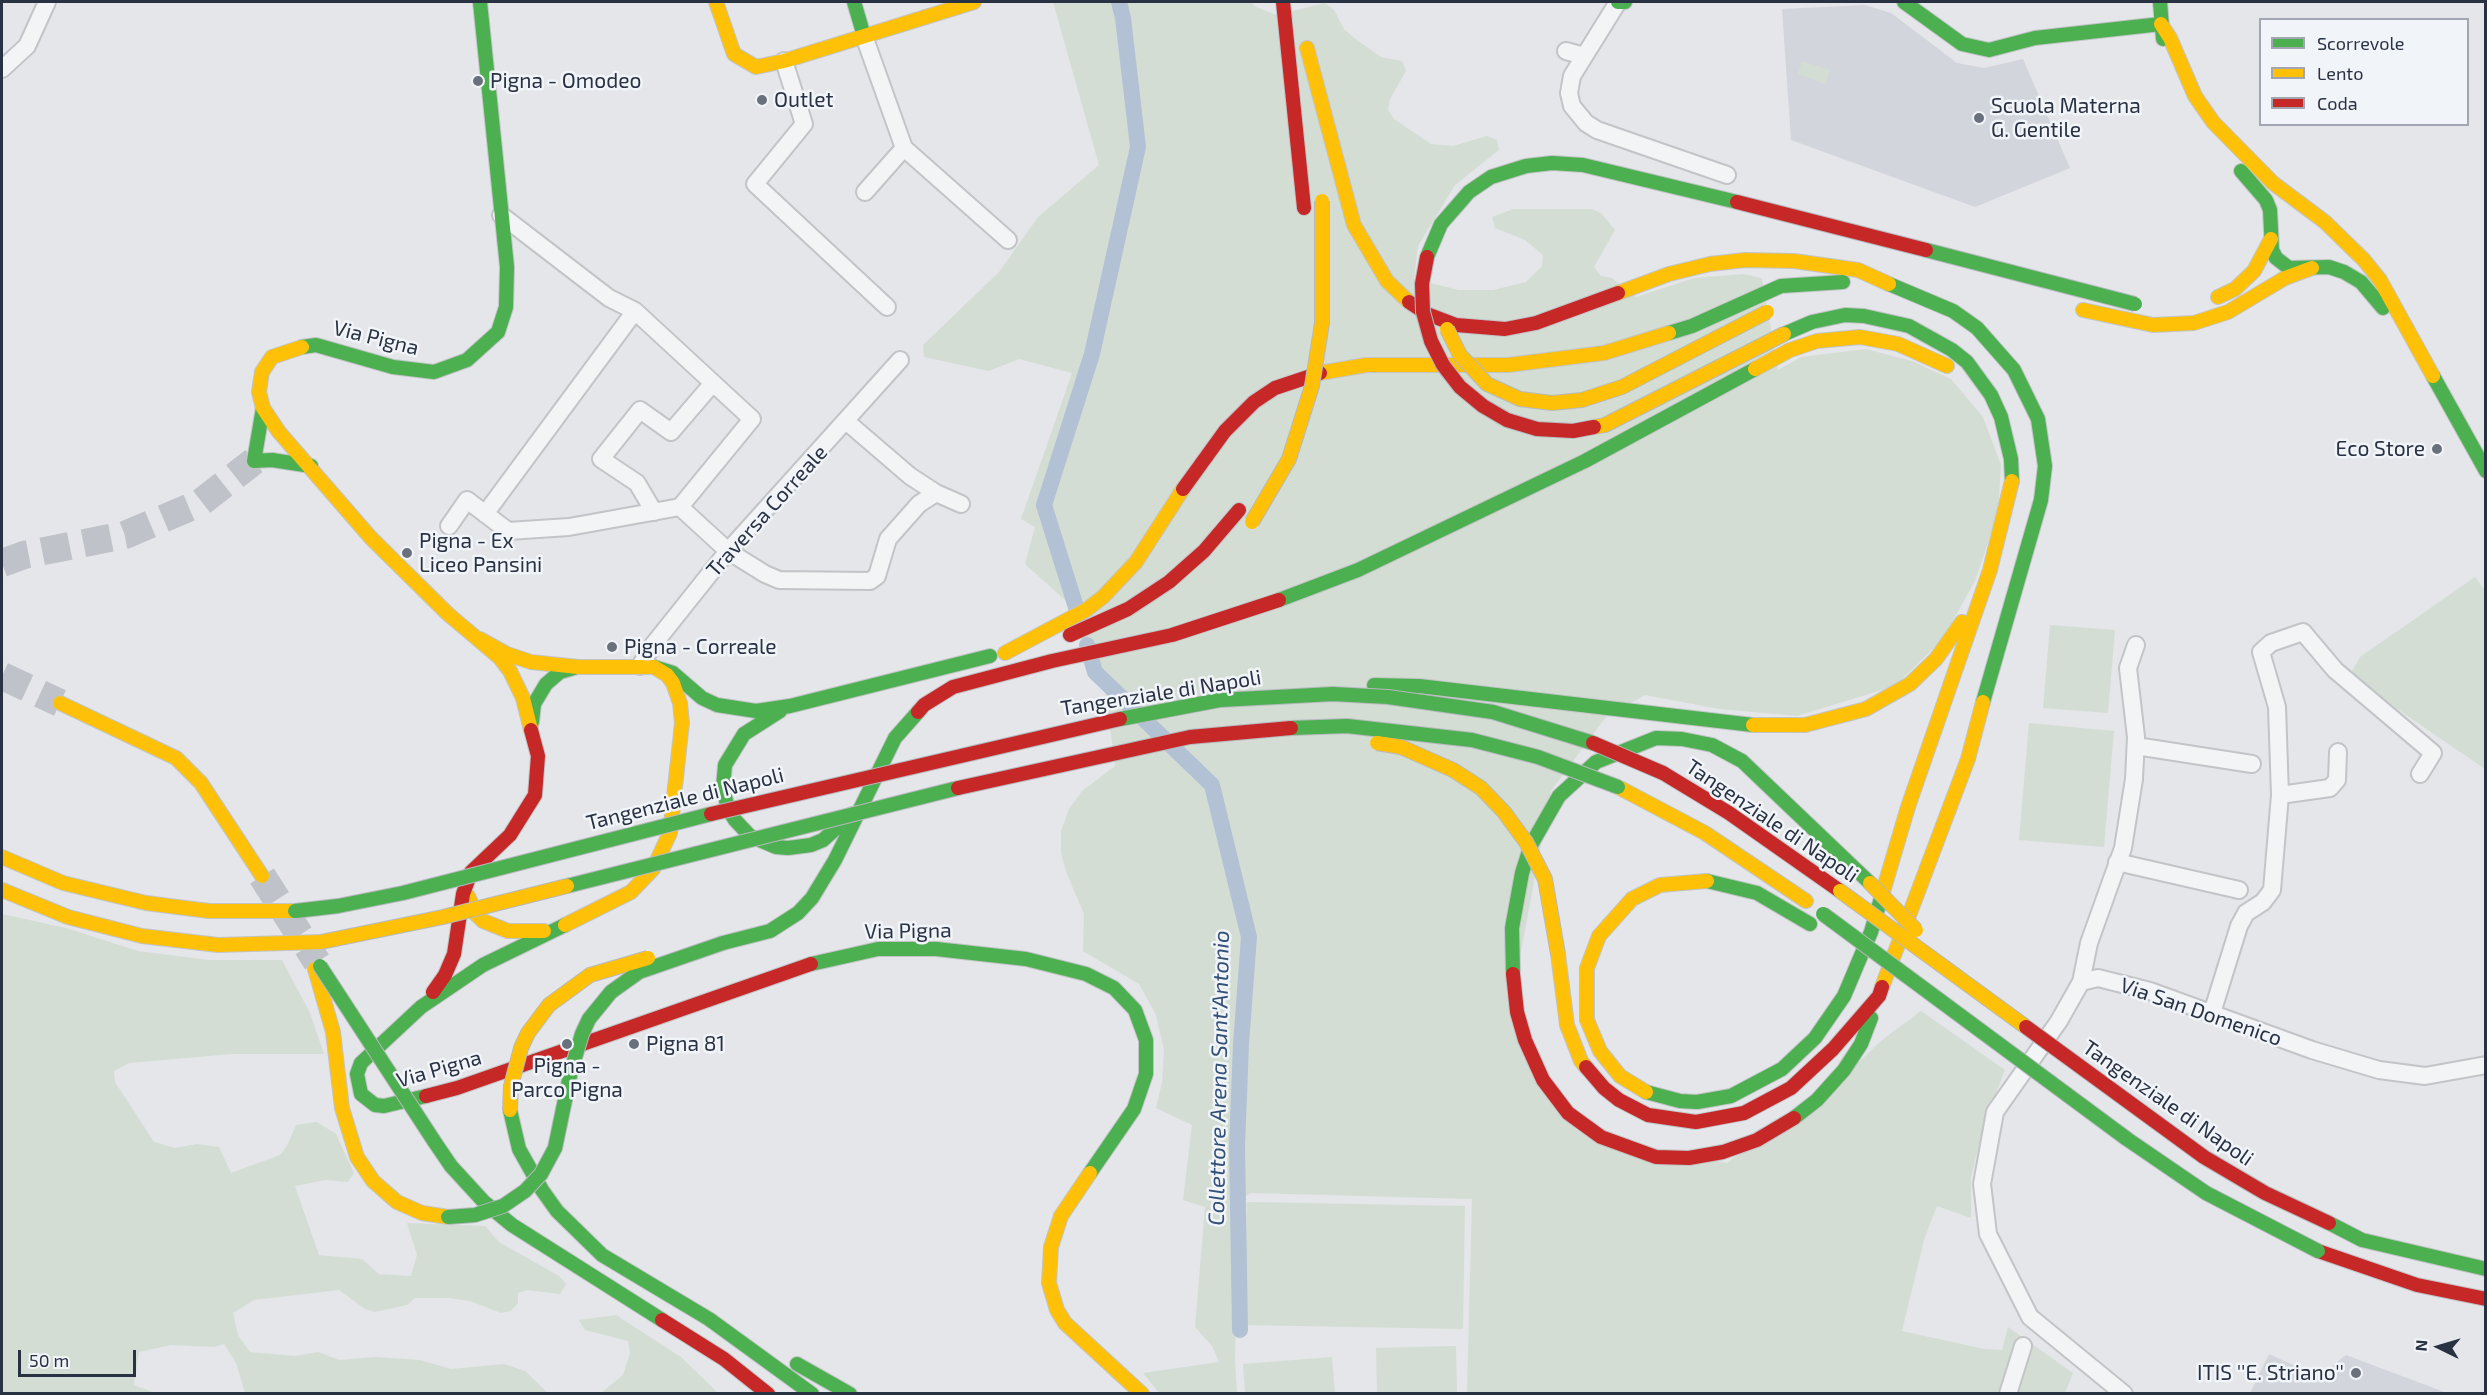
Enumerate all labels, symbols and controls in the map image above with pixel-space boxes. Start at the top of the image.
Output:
legend [2259,18,2469,126]
text: Scorrevole [2317,32,2404,54]
text: Lento [2317,62,2363,84]
place label: Pigna - Omodeo [490,68,641,94]
marker: Pigna - Omodeo [471,74,485,88]
place label: Outlet [774,87,834,113]
text: Coda [2317,92,2358,114]
marker: Outlet [755,93,769,107]
place label: Scuola Materna G. Gentile [1991,93,2141,143]
marker: Scuola Materna G. Gentile [1972,111,1986,125]
street label: Via Pigna [331,315,421,361]
place label: Eco Store [2336,436,2425,462]
street label: Traversa Correale [701,440,833,582]
marker: Eco Store [2430,442,2444,456]
place label: Pigna - Ex Liceo Pansini [419,528,542,578]
marker: Pigna - Ex Liceo Pansini [400,546,414,560]
place label: Pigna - Correale [624,634,777,660]
marker: Pigna - Correale [605,640,619,654]
street label: Tangenziale di Napoli [1059,665,1263,721]
street label: Tangenziale di Napoli [1681,754,1863,888]
street label: Tangenziale di Napoli [584,762,786,836]
street label: Via Pigna [864,918,952,944]
water label: Collettore Arena Sant'Antonio [1203,930,1235,1226]
street label: Via San Domenico [2117,973,2285,1051]
place label: Pigna 81 [646,1031,725,1057]
street label: Tangenziale di Napoli [2078,1035,2258,1171]
marker: Pigna - Parco Pigna [560,1037,574,1051]
marker: Pigna 81 [627,1037,641,1051]
street label: Via Pigna [394,1045,484,1093]
place label: Pigna - Parco Pigna [511,1053,623,1103]
north arrow [2409,1317,2469,1377]
scale bar [21,1338,140,1376]
text: N [2411,1339,2431,1352]
text: 50 m [29,1349,69,1371]
place label: ITIS ''E. Striano'' [2197,1360,2344,1386]
marker: ITIS ''E. Striano'' [2349,1366,2363,1380]

